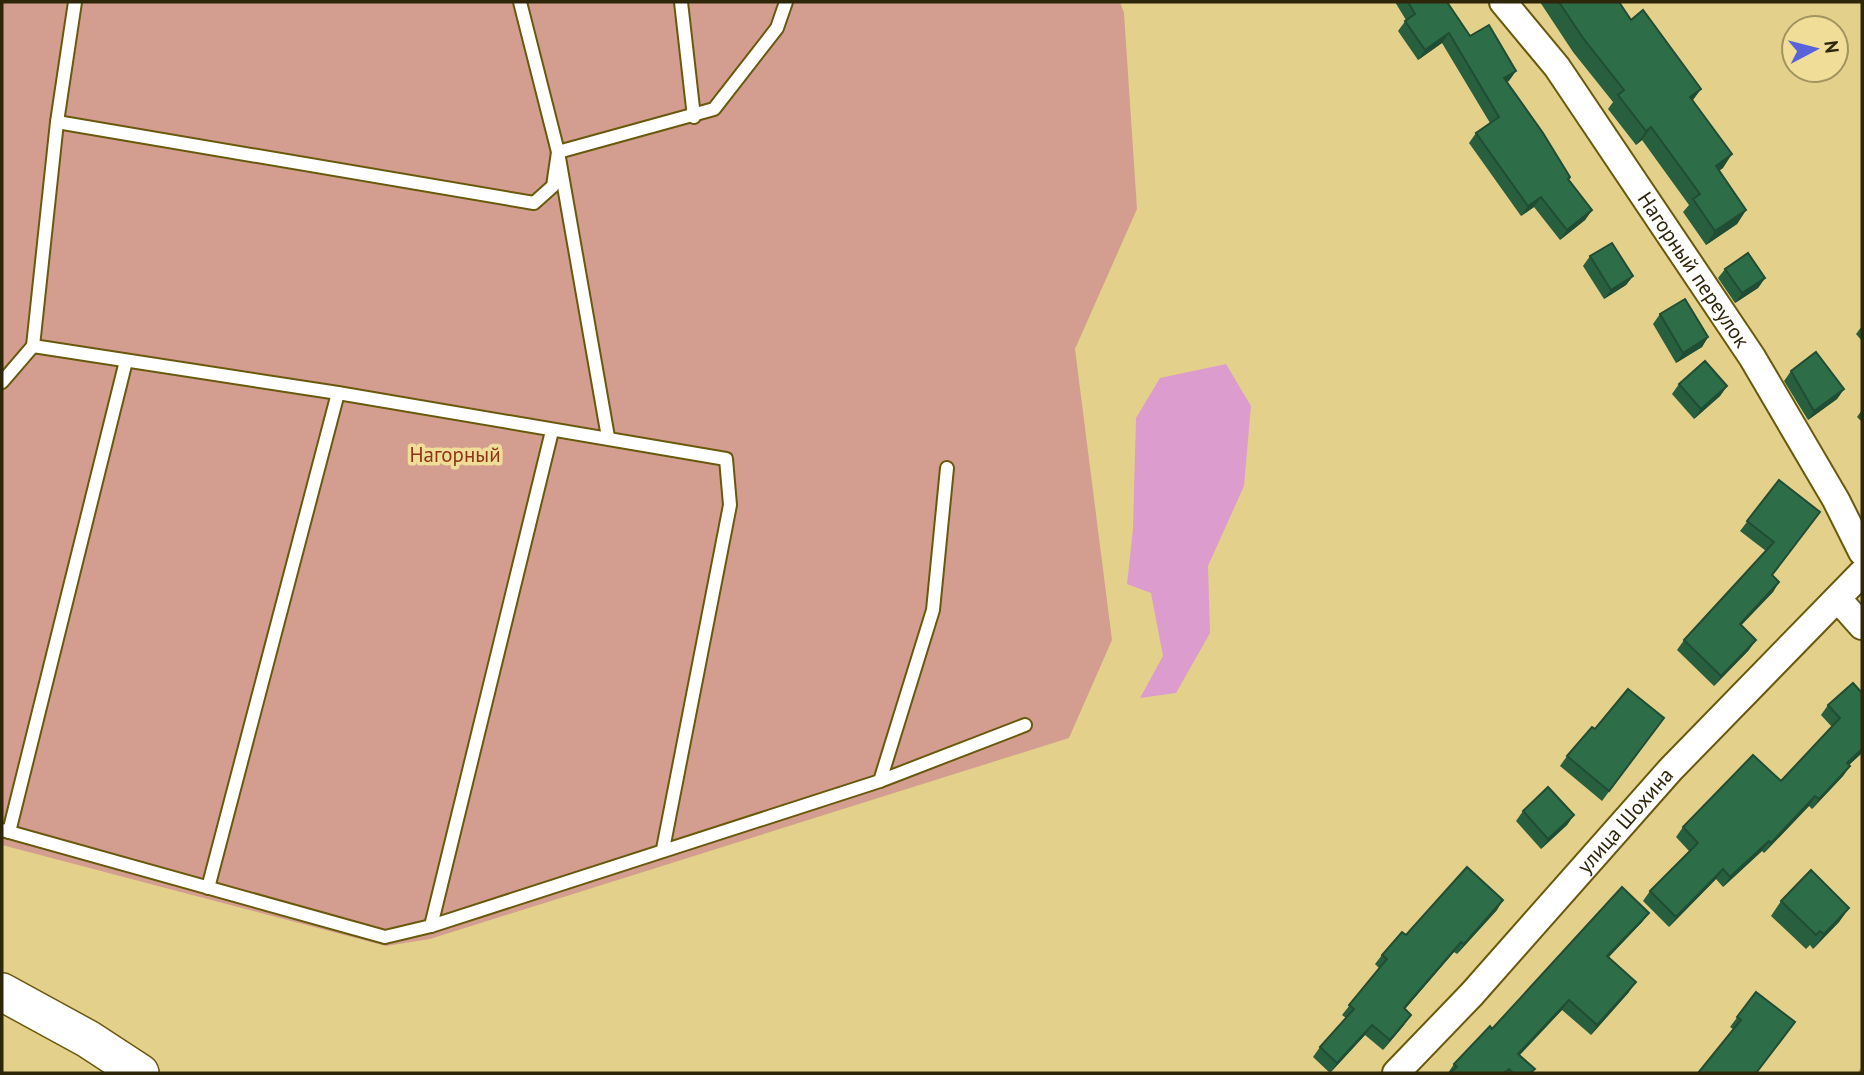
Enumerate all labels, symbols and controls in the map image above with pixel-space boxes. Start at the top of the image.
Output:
north arrow [1780,14,1850,84]
text: N [1819,39,1845,55]
street label: Нагорный переулок [1632,187,1756,353]
park label: Нагорный [409,441,501,468]
street label: улица Шохина [1571,762,1679,879]

